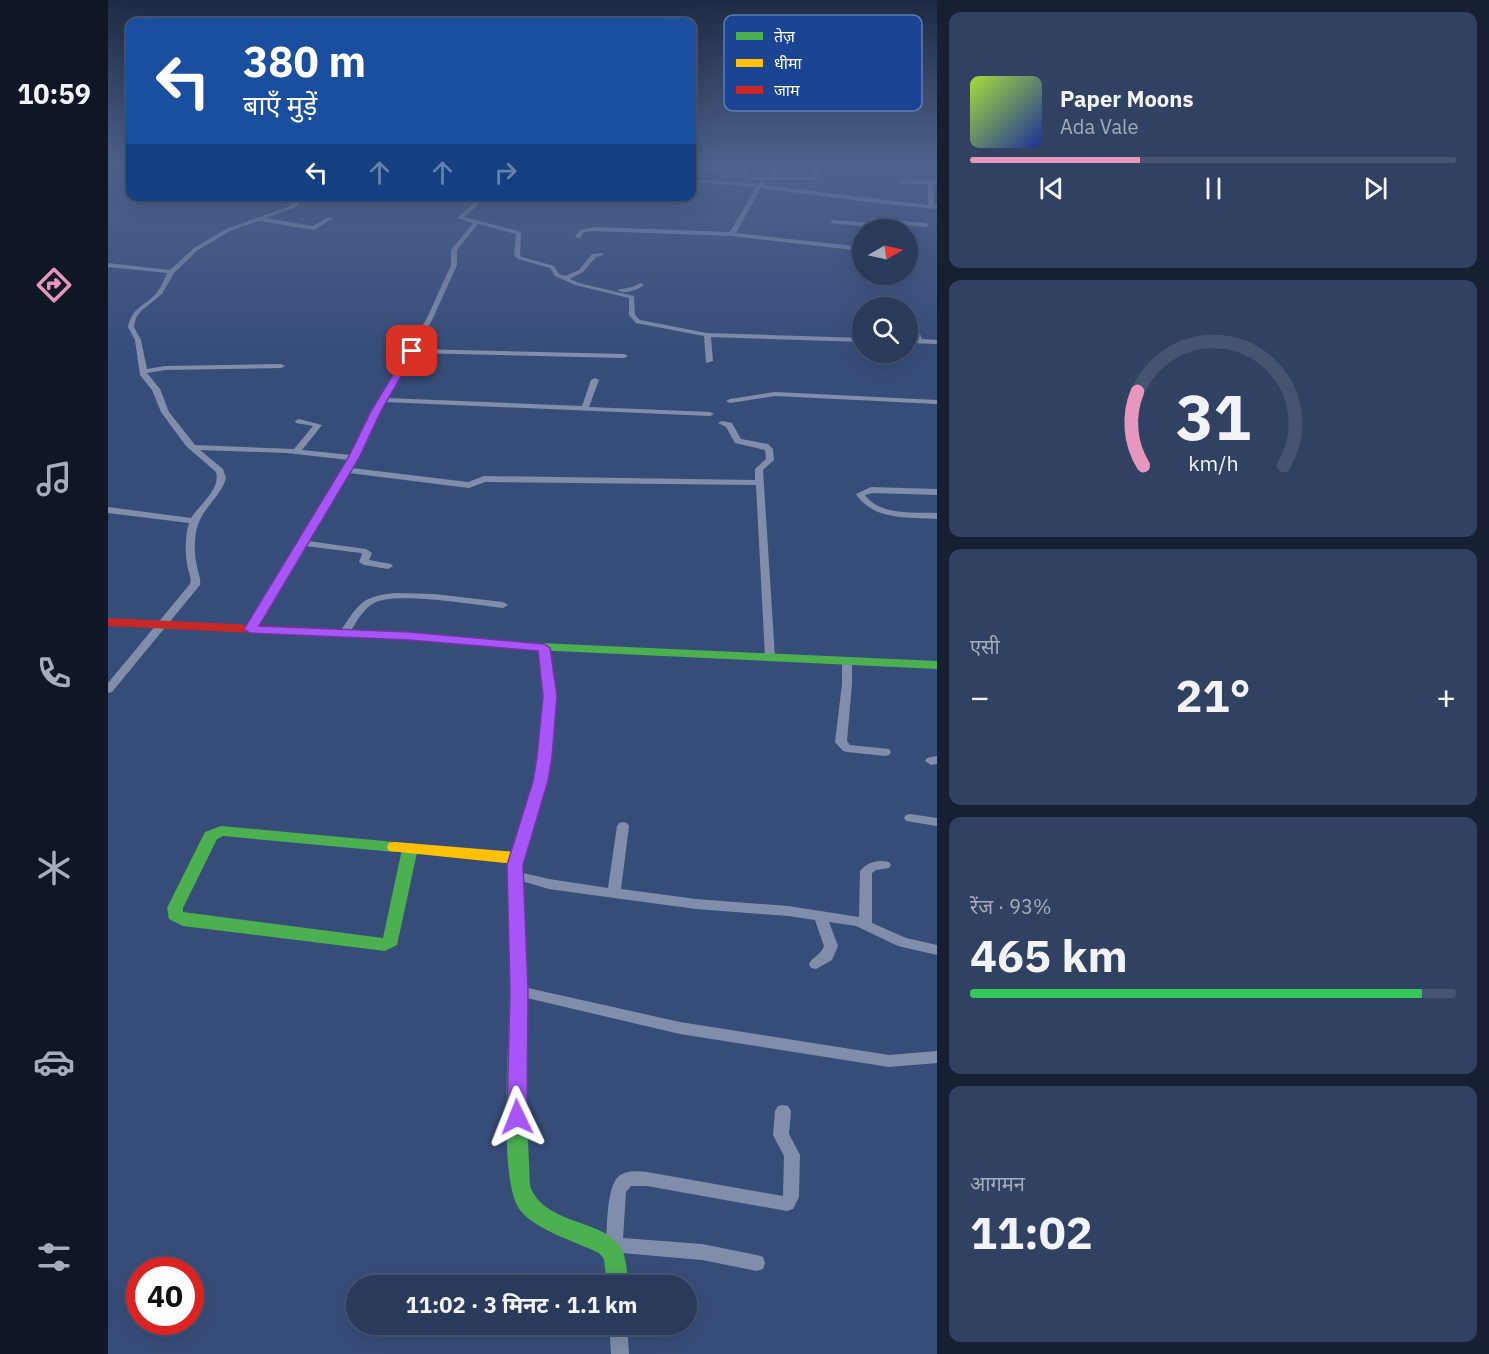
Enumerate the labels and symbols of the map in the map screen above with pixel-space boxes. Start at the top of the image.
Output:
legend [724,15,922,111]
text: तेज़ [774,26,796,46]
text: धीमा [774,53,803,73]
text: जाम [774,80,800,100]
north arrow [852,219,918,285]
pin [386,325,437,376]
position arrow [485,1085,549,1149]
speed limit sign: 40 [126,1257,204,1335]

